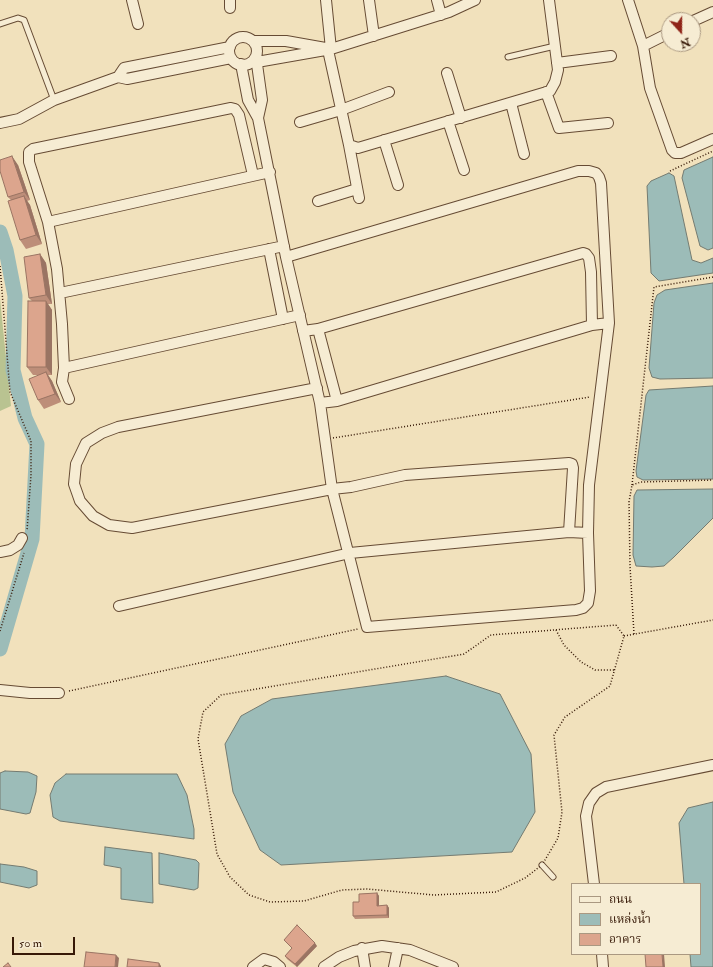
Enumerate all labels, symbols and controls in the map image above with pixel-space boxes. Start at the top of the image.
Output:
north arrow [661,12,701,52]
text: N [678,35,692,51]
legend [571,883,701,955]
text: ถนน [609,892,632,907]
text: แหล่งน้ำ [609,912,651,927]
scale bar [14,929,77,955]
text: อาคาร [609,932,641,947]
text: 50 m [19,936,42,951]

